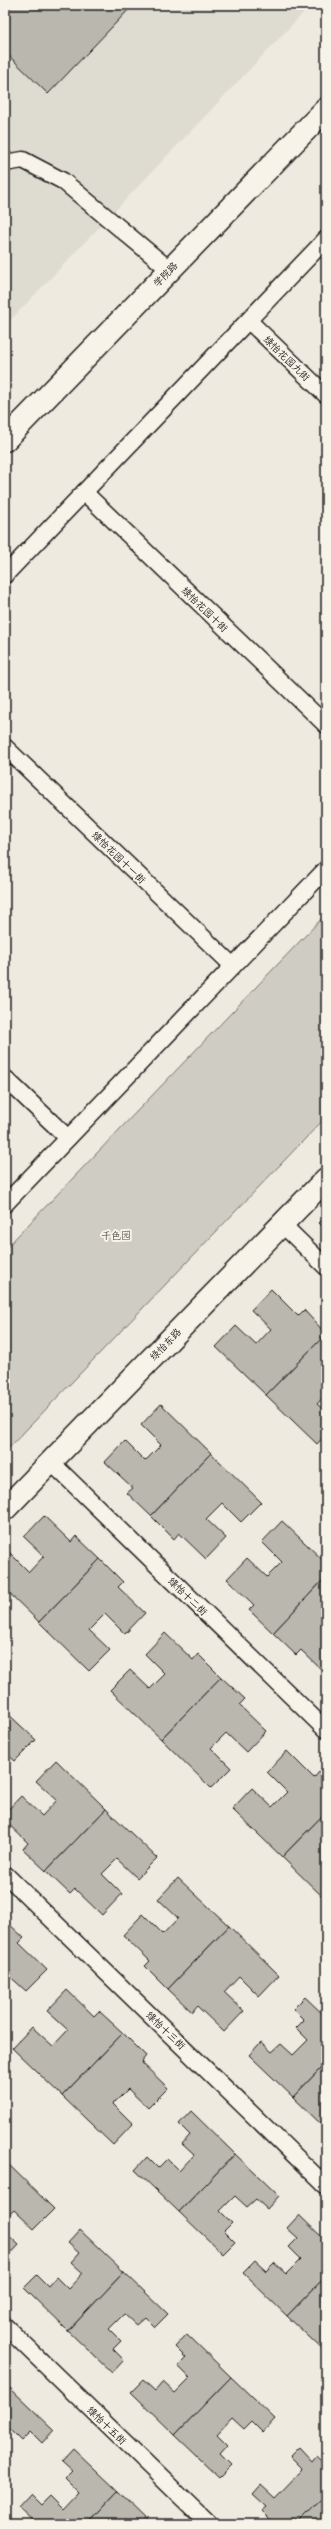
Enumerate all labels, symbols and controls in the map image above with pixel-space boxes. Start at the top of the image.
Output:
street label: 学院路 [150,258,180,290]
street label: 绿怡花园九街 [261,332,313,384]
street label: 绿怡花园十街 [179,583,231,635]
street label: 绿怡花园十一街 [89,828,149,886]
park label: 千色园 [101,1228,131,1242]
street label: 绿怡东路 [146,1325,184,1363]
street label: 绿怡十二街 [165,1574,211,1618]
street label: 绿怡十三街 [143,2008,189,2052]
street label: 绿怡十五街 [84,2403,130,2447]

